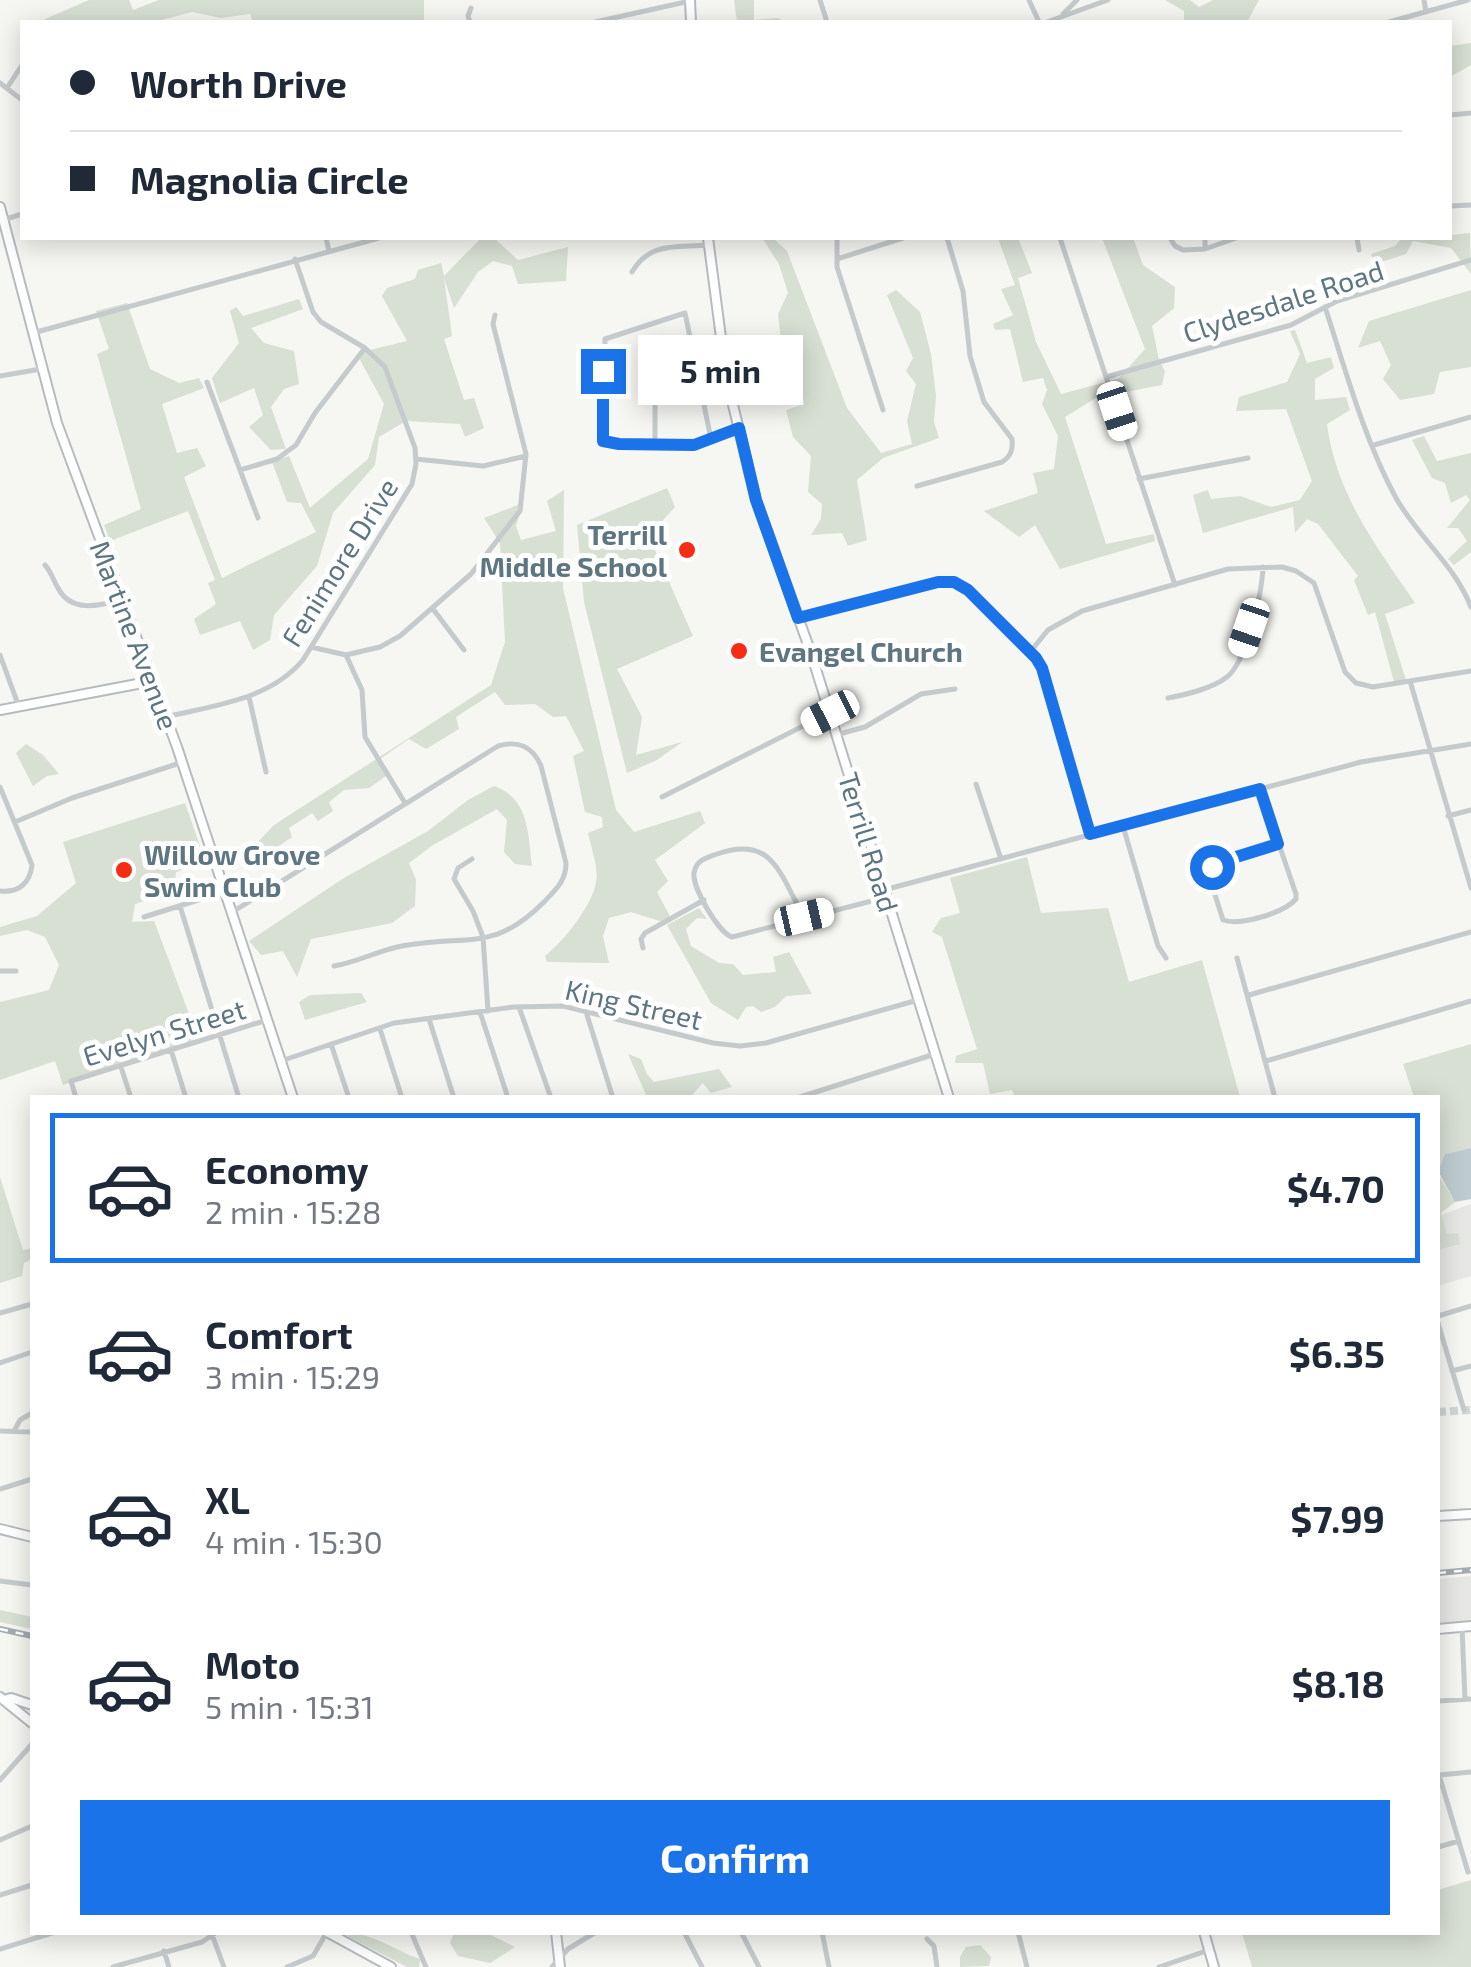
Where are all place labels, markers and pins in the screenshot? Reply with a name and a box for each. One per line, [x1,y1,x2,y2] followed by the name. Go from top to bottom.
[479,517,668,583] place label: Terrill Middle School
[676,539,698,561] marker: Terrill Middle School
[759,634,963,668] place label: Evangel Church
[728,640,750,662] marker: Evangel Church
[144,837,321,903] place label: Willow Grove Swim Club
[113,859,135,881] marker: Willow Grove Swim Club

